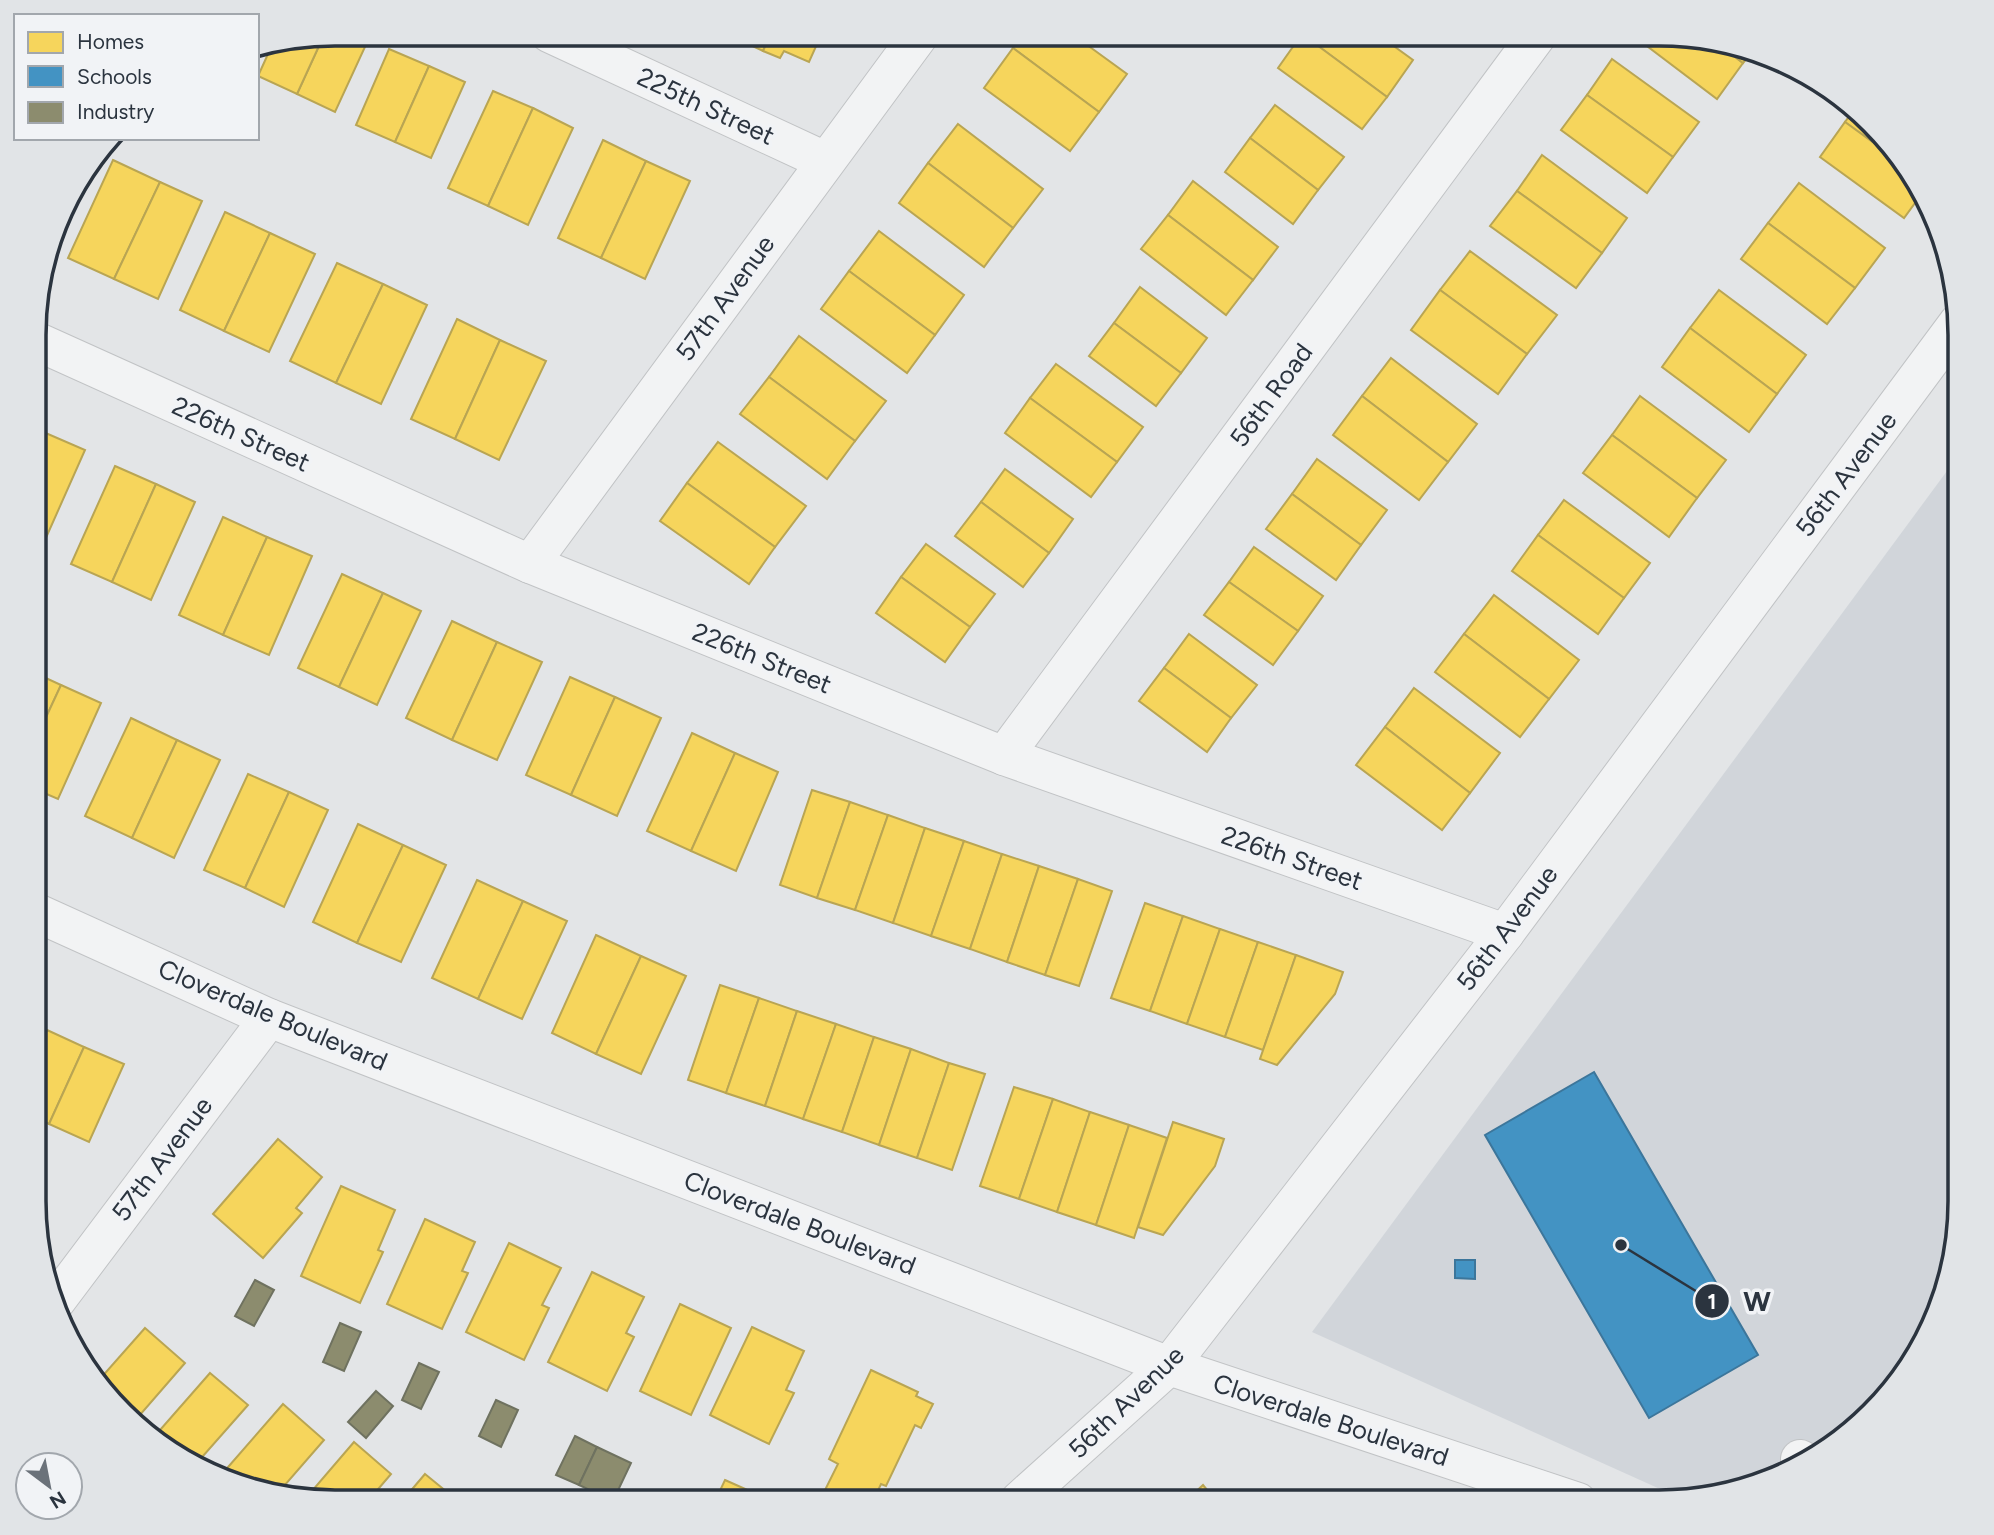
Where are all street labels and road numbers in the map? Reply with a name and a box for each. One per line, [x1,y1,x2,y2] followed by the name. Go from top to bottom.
[632,60,780,152] street label: 225th Street
[669,229,781,367] street label: 57th Avenue
[1223,337,1319,453] street label: 56th Road
[167,389,315,479] street label: 226th Street
[1789,405,1903,543] street label: 56th Avenue
[688,616,836,700] street label: 226th Street
[1217,819,1367,897] street label: 226th Street
[1450,859,1564,997] street label: 56th Avenue
[154,952,392,1078] street label: Cloverdale Boulevard
[105,1090,219,1228] street label: 57th Avenue
[680,1164,920,1282] street label: Cloverdale Boulevard
[1062,1339,1190,1465] street label: 56th Avenue
[1209,1367,1453,1473] street label: Cloverdale Boulevard

